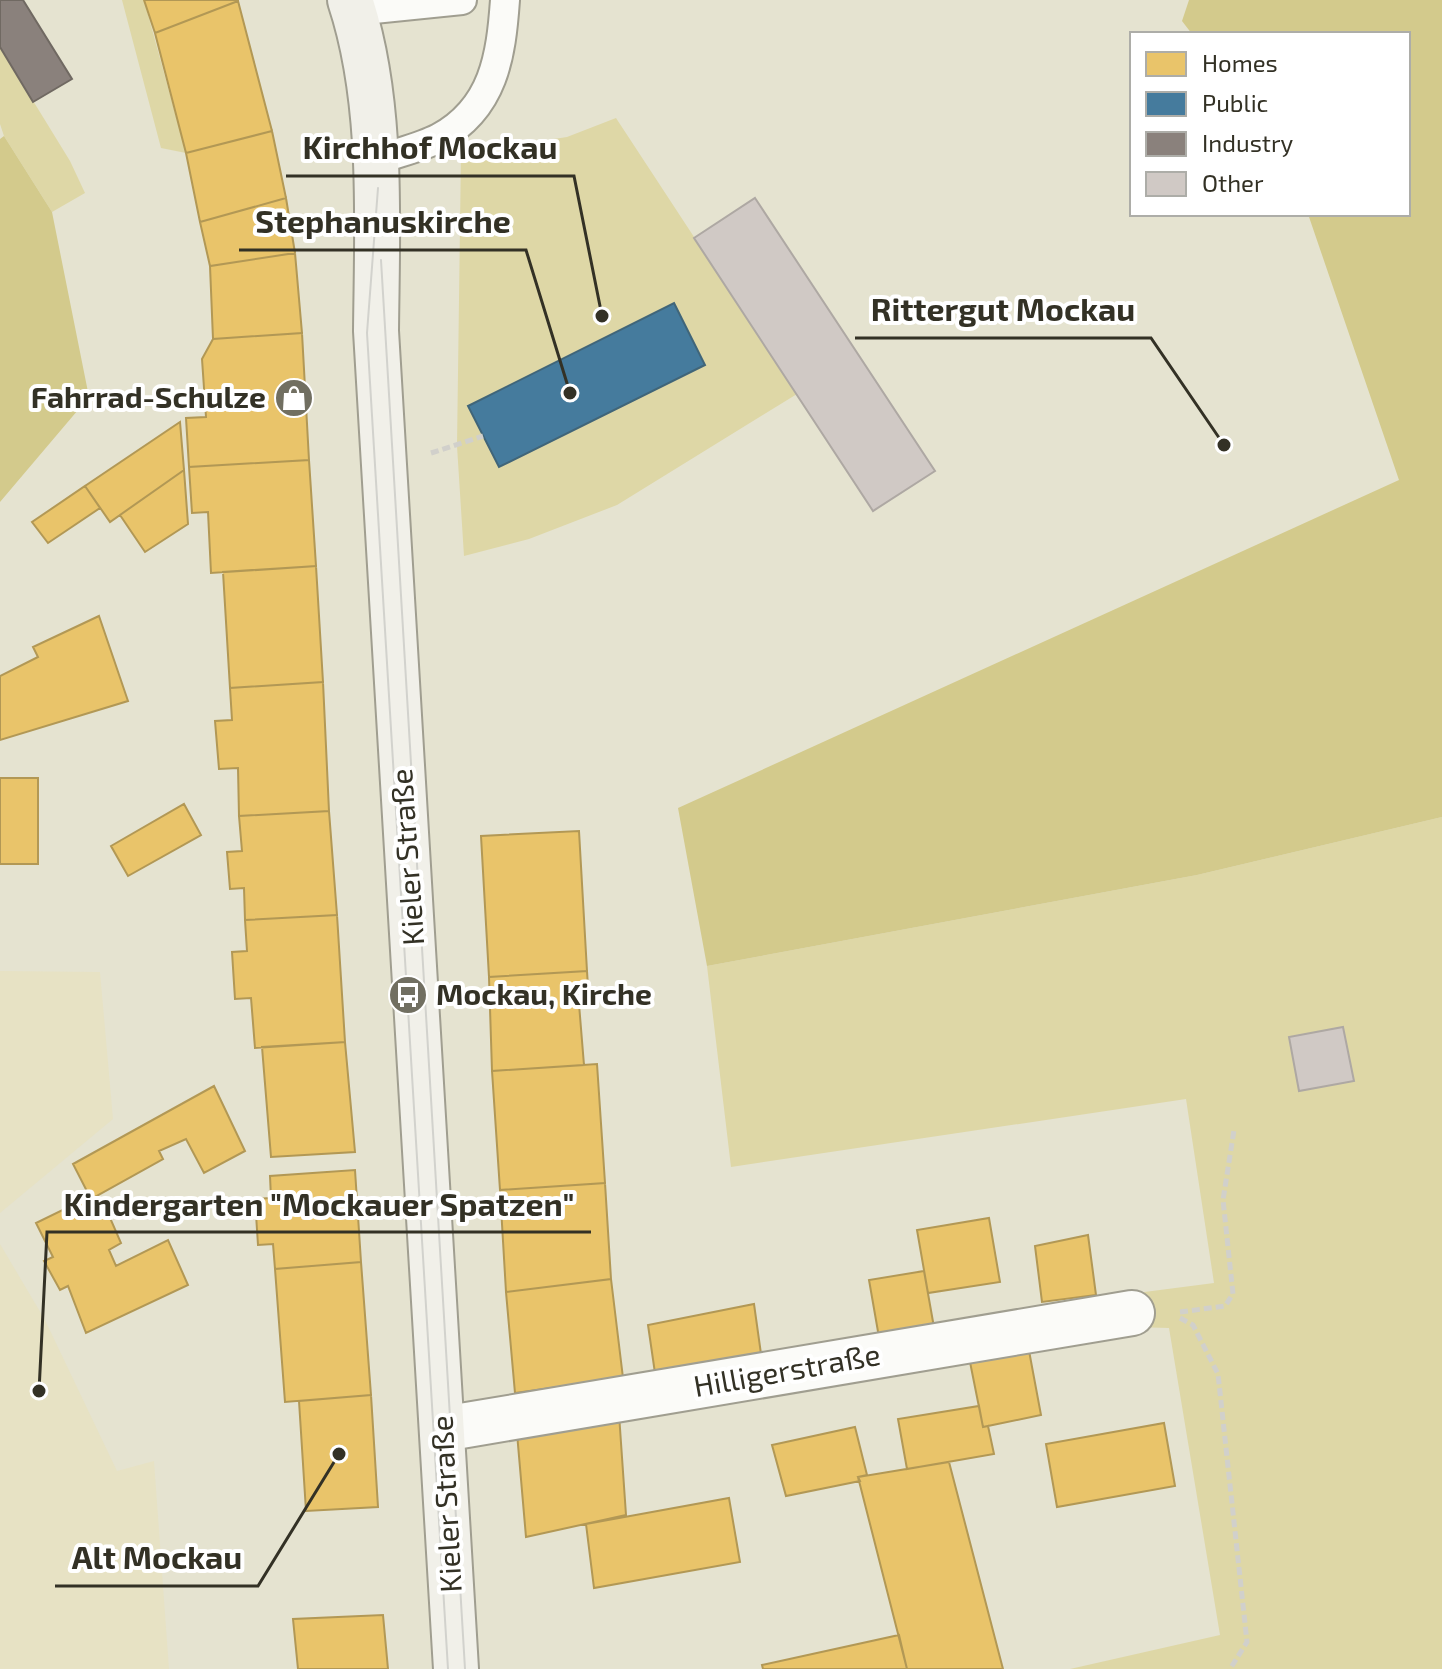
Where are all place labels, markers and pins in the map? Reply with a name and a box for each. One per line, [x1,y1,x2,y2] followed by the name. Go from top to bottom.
[286,120,574,176] callout: Kirchhof Mockau
[239,194,526,250] callout: Stephanuskirche
[855,282,1151,338] callout: Rittergut Mockau
[273,377,315,419] shop icon: Fahrrad-Schulze
[31,378,266,414] place label: Fahrrad-Schulze
[387,974,429,1016] bus stop icon: Mockau, Kirche
[436,975,652,1011] place label: Mockau, Kirche
[47,1176,591,1232] callout: Kindergarten "Mockauer Spatzen"
[55,1530,258,1586] callout: Alt Mockau

